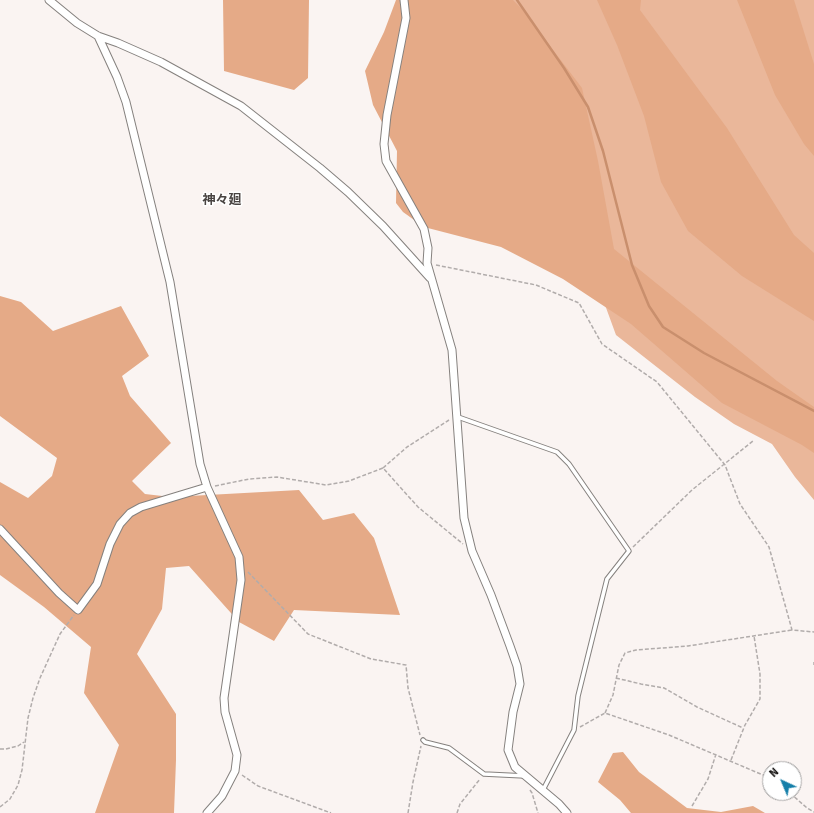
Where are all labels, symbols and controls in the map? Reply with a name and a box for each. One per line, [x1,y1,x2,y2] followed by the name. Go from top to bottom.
[203,193,241,209] district label: 神々廻
[762,761,802,801] north arrow
[767,765,781,780] text: N

